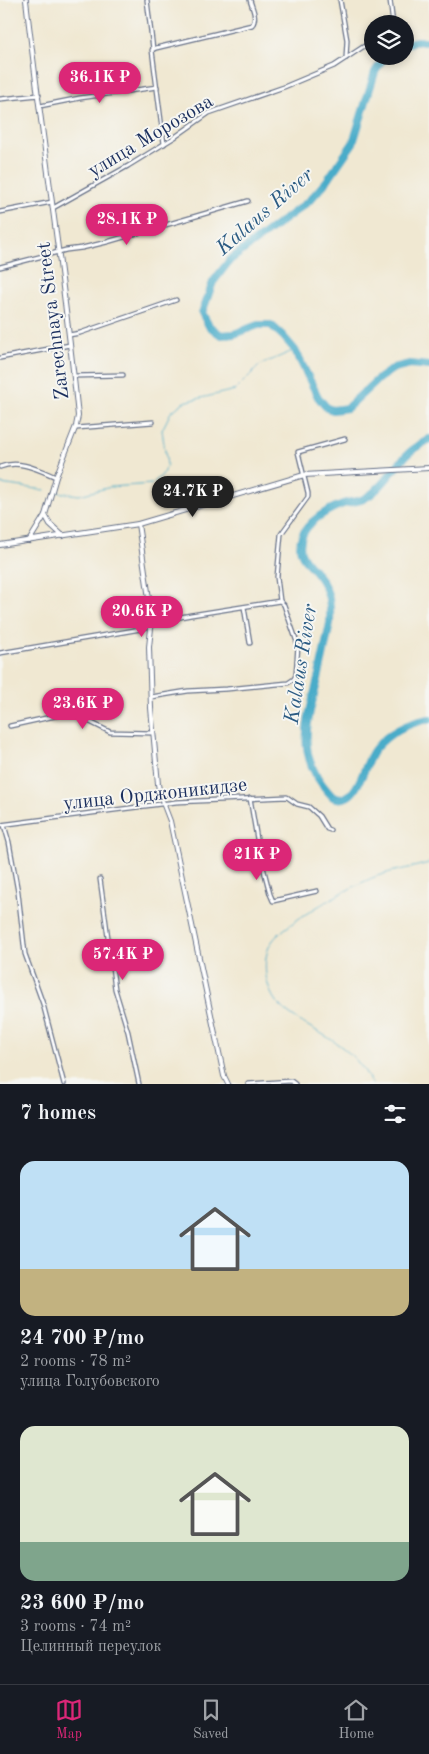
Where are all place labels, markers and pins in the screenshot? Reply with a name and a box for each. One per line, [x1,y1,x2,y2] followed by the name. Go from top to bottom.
[54,62,146,104] pin: 36.1K ₽
[81,204,173,246] pin: 28.1K ₽
[147,476,239,518] pin: 24.7K ₽
[96,596,188,638] pin: 20.6K ₽
[37,688,129,730] pin: 23.6K ₽
[222,838,292,881] pin: 21K ₽
[77,938,169,981] pin: 57.4K ₽

